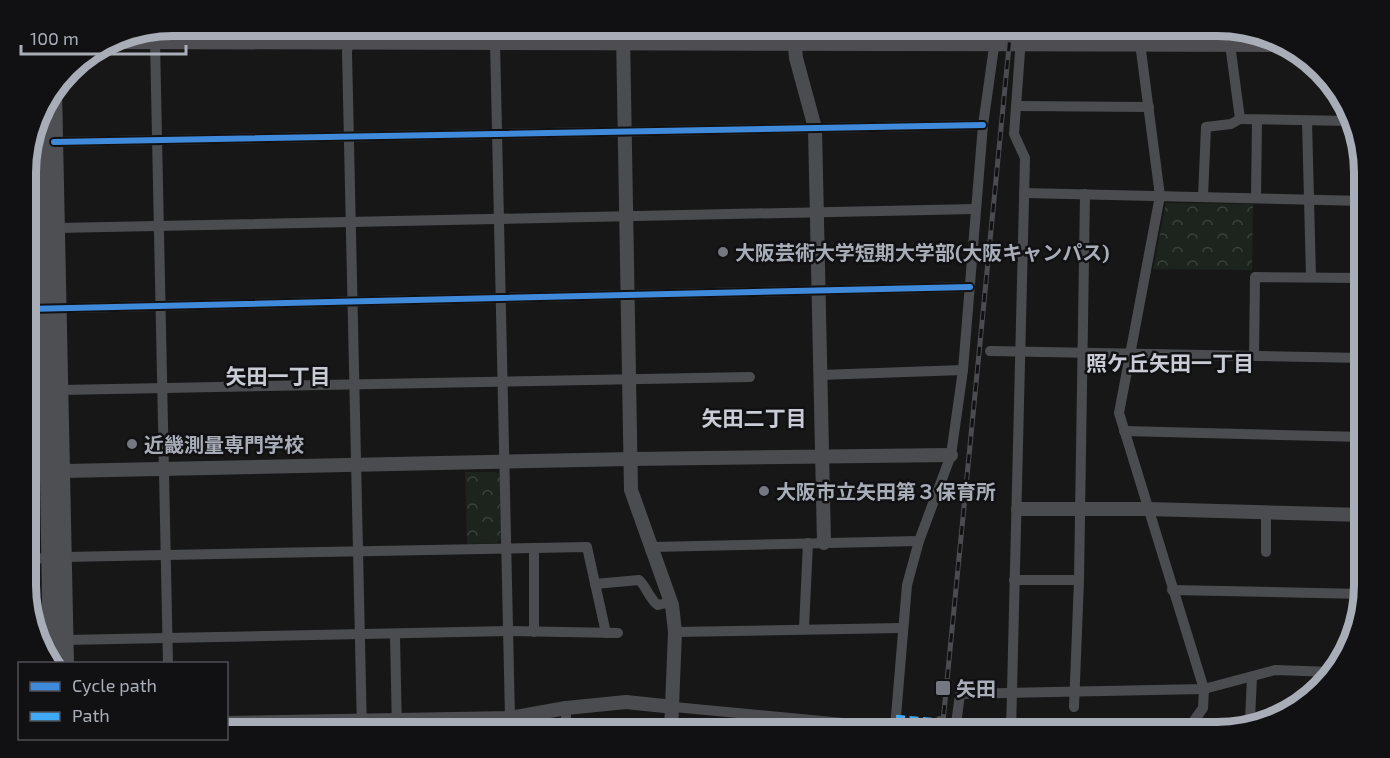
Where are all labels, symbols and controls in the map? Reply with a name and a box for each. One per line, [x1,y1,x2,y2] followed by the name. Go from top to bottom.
[21,18,186,56] scale bar
[30,27,79,49] text: 100 m
[735,240,1110,264] place label: 大阪芸術大学短期大学部(大阪キャンパス)
[716,245,730,259] marker: 大阪芸術大学短期大学部(大阪キャンパス)
[1086,350,1254,375] district label: 照ケ丘矢田一丁目
[226,363,331,388] district label: 矢田一丁目
[702,405,807,430] district label: 矢田二丁目
[144,432,304,456] place label: 近畿測量専門学校
[125,437,139,451] marker: 近畿測量専門学校
[776,479,996,503] place label: 大阪市立矢田第３保育所
[757,484,771,498] marker: 大阪市立矢田第３保育所
[18,662,228,740] legend
[72,674,157,696] text: Cycle path
[956,676,996,700] place label: 矢田
[934,679,952,697] marker: 矢田
[72,704,110,726] text: Path

